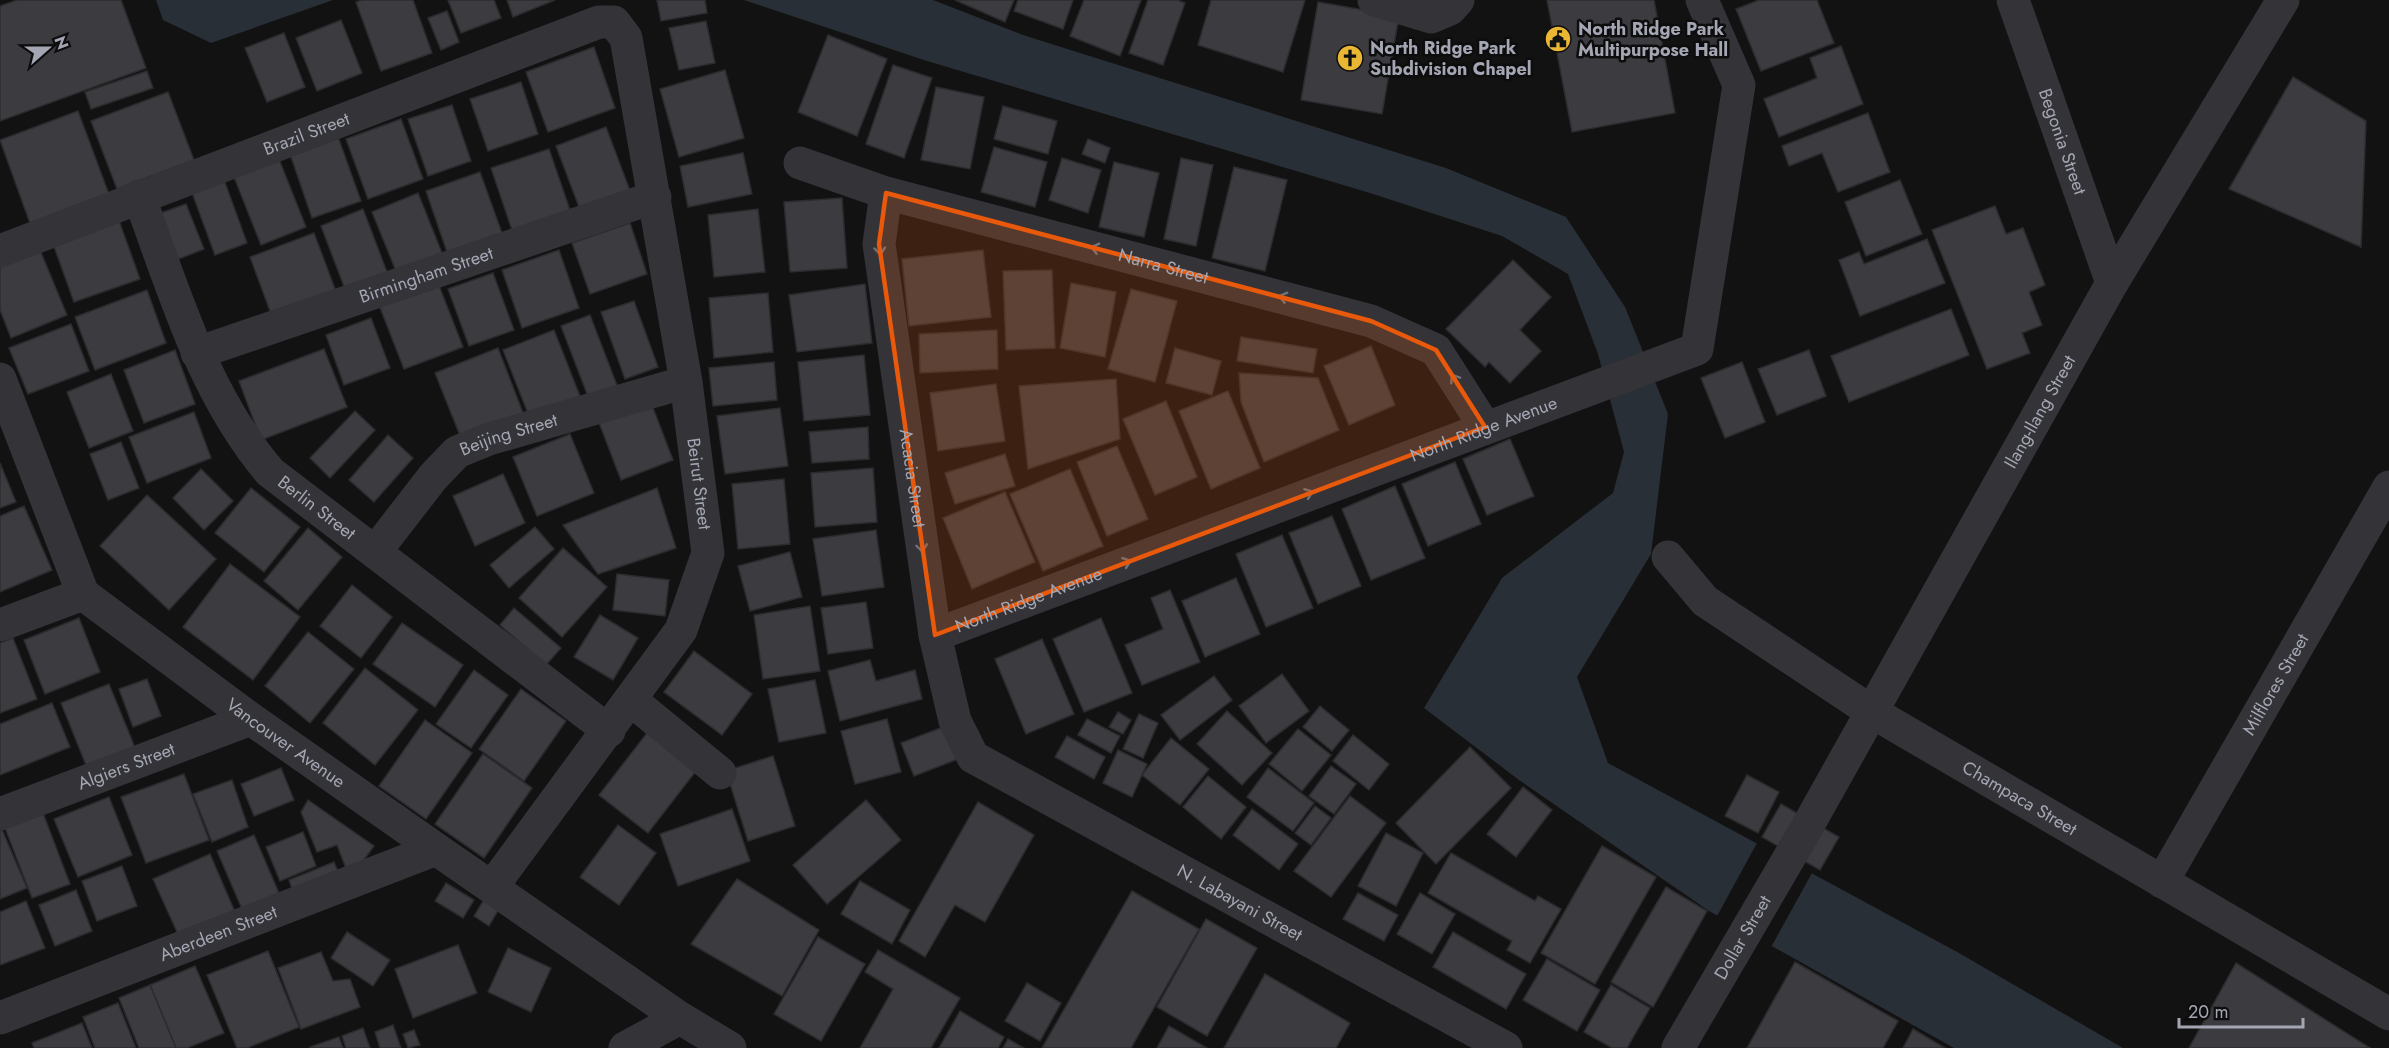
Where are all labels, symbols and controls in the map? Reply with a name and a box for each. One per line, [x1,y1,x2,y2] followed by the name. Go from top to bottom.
[1578,16,1728,63] place label: North Ridge Park Multipurpose Hall
[18,18,78,78] north arrow
[1543,24,1573,54] public building icon: North Ridge Park Multipurpose Hall
[49,33,75,53] text: N
[1370,35,1532,82] place label: North Ridge Park Subdivision Chapel
[1335,43,1365,73] church icon: North Ridge Park Subdivision Chapel
[2032,85,2093,199] street label: Begonia Street
[260,105,354,162] street label: Brazil Street
[356,240,497,310] street label: Birmingham Street
[1116,242,1212,291] street label: Narra Street
[1090,243,1101,255] one-way arrow
[873,246,886,255] one-way arrow
[1278,292,1288,305] one-way arrow
[1998,350,2082,473] street label: Ilang-Ilang Street
[1449,374,1461,384] one-way arrow
[1406,390,1561,469] street label: North Ridge Avenue
[456,407,561,463] street label: Beijing Street
[893,427,933,530] street label: Acacia Street
[680,436,718,532] street label: Beirut Street
[272,469,362,546] street label: Berlin Street
[1304,488,1314,501] one-way arrow
[916,543,928,552] one-way arrow
[1121,557,1132,570] one-way arrow
[951,560,1106,639] street label: North Ridge Avenue
[2236,628,2315,740] street label: Milflores Street
[221,692,351,794] street label: Vancouver Avenue
[74,736,179,796] street label: Algiers Street
[1957,754,2083,842] street label: Champaca Street
[1172,858,1308,948] street label: N. Labayani Street
[1708,890,1778,984] street label: Dollar Street
[156,899,281,968] street label: Aberdeen Street
[2179,991,2304,1029] scale bar
[2188,999,2228,1025] text: 20 m

